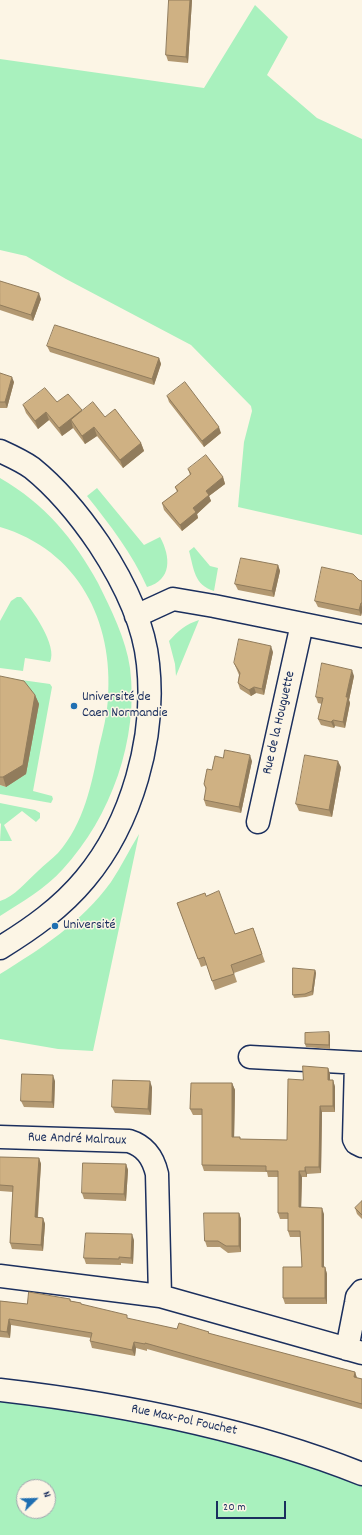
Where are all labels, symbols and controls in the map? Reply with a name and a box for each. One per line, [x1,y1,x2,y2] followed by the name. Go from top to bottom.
[260,670,300,776] street label: Rue de la Houguette
[82,690,168,722] place label: Université de Caen Normandie
[69,701,79,711] marker: Université de Caen Normandie
[63,918,116,934] place label: Université
[50,921,60,931] marker: Université
[28,1130,126,1150] street label: Rue André Malraux
[129,1402,239,1440] street label: Rue Max-Pol Fouchet
[16,1479,56,1519] north arrow
[38,1489,55,1500] text: N
[218,1493,288,1519] scale bar
[223,1499,246,1516] text: 20 m

